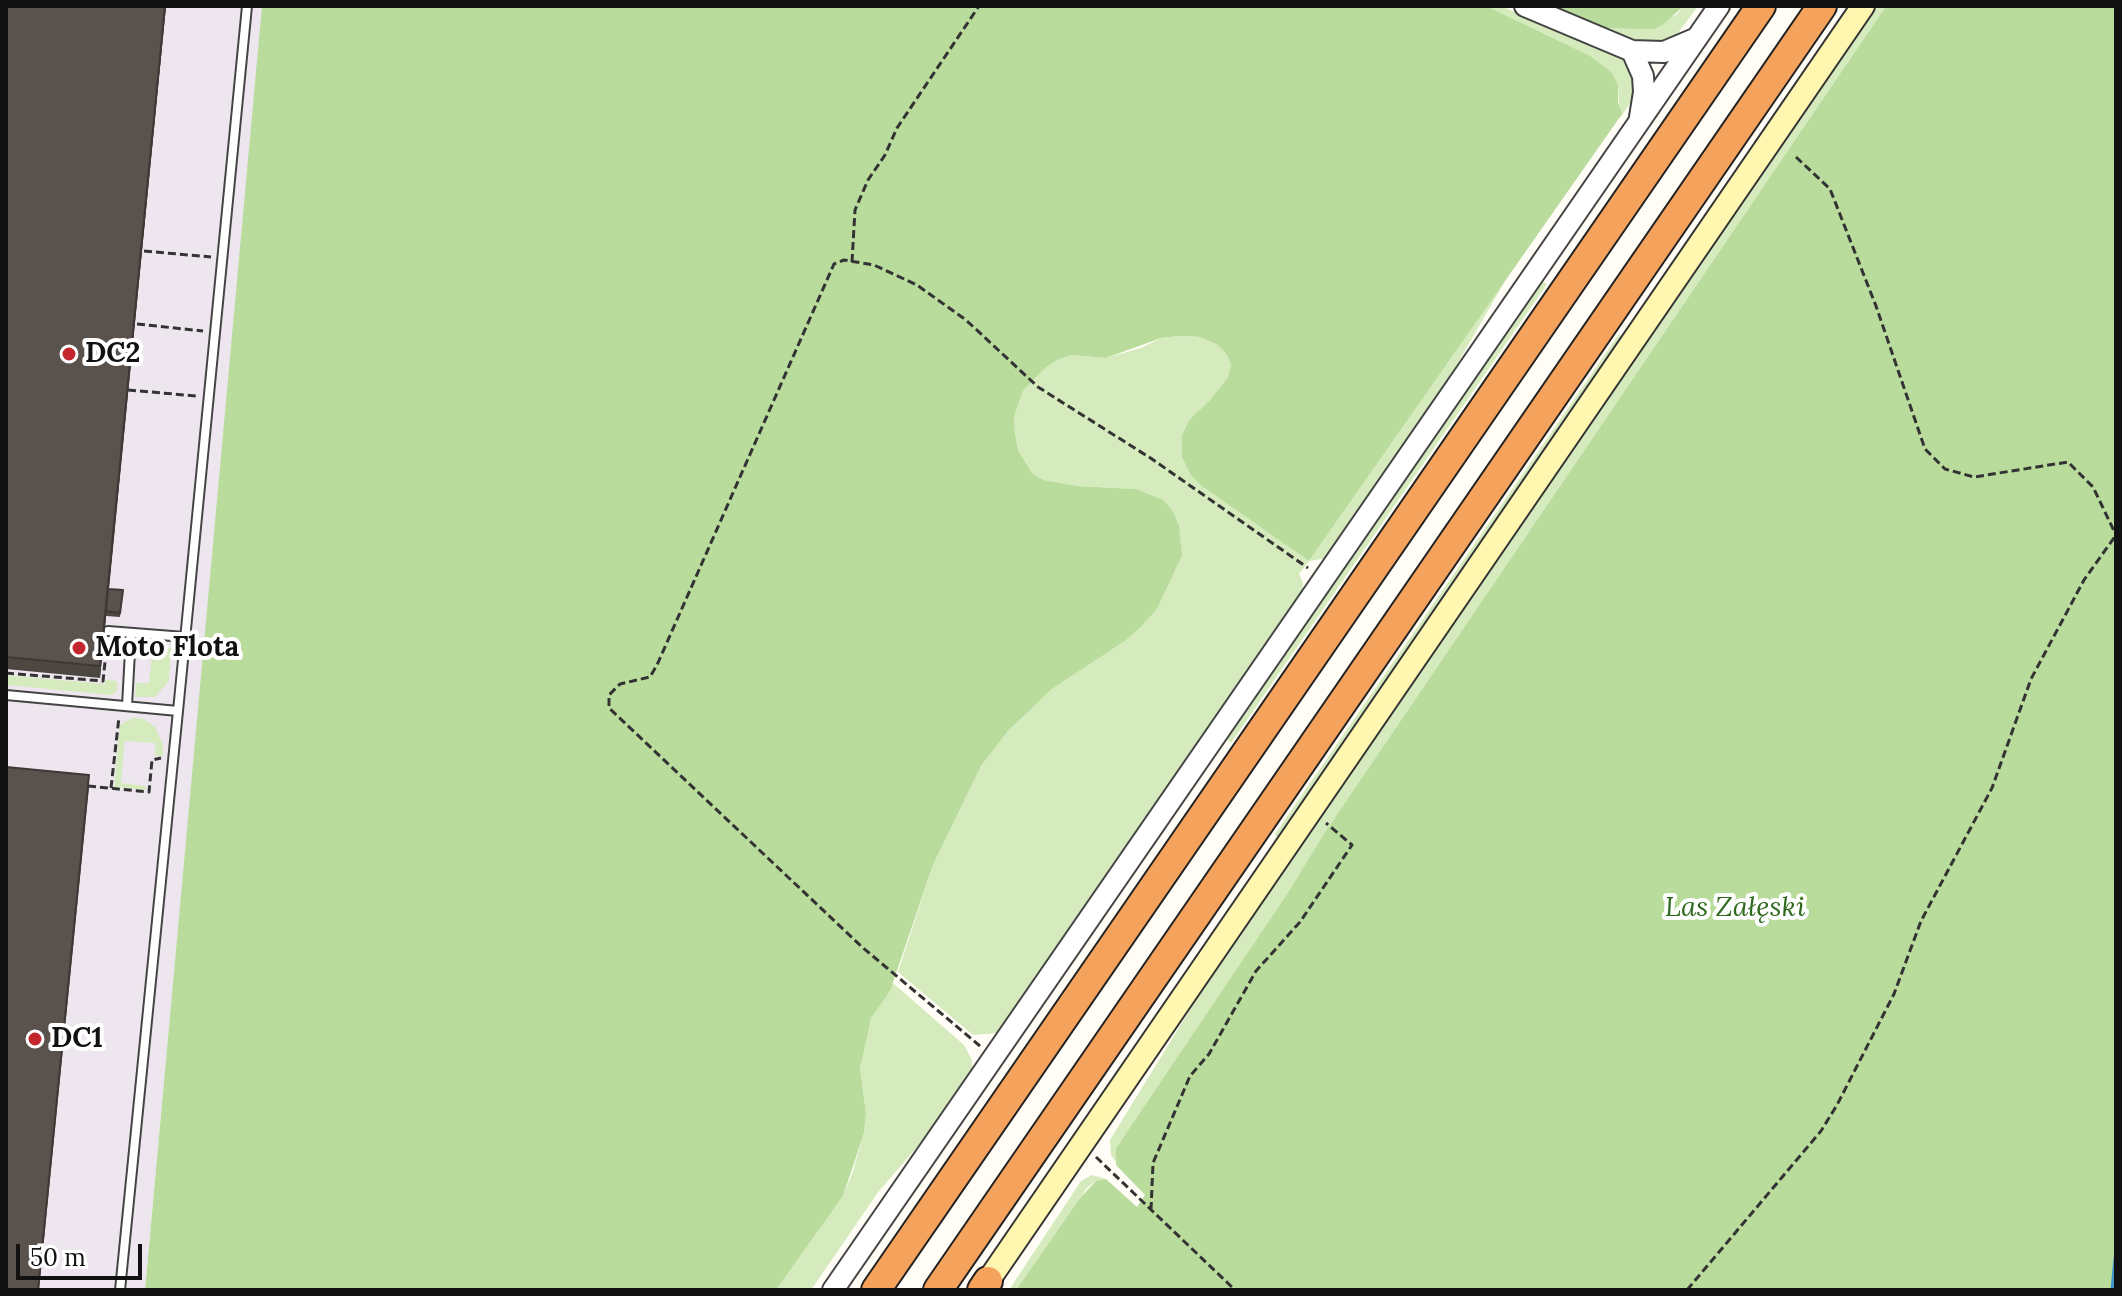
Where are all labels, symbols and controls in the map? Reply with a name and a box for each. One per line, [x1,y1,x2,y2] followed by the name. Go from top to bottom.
[85,337,140,371] place label: DC2
[60,345,78,363] marker: DC2
[95,631,239,665] place label: Moto Flota
[70,639,88,657] marker: Moto Flota
[1665,891,1805,925] park label: Las Załęski
[51,1022,103,1056] place label: DC1
[26,1030,44,1048] marker: DC1
[20,1228,146,1278] scale bar
[30,1242,86,1273] text: 50 m

